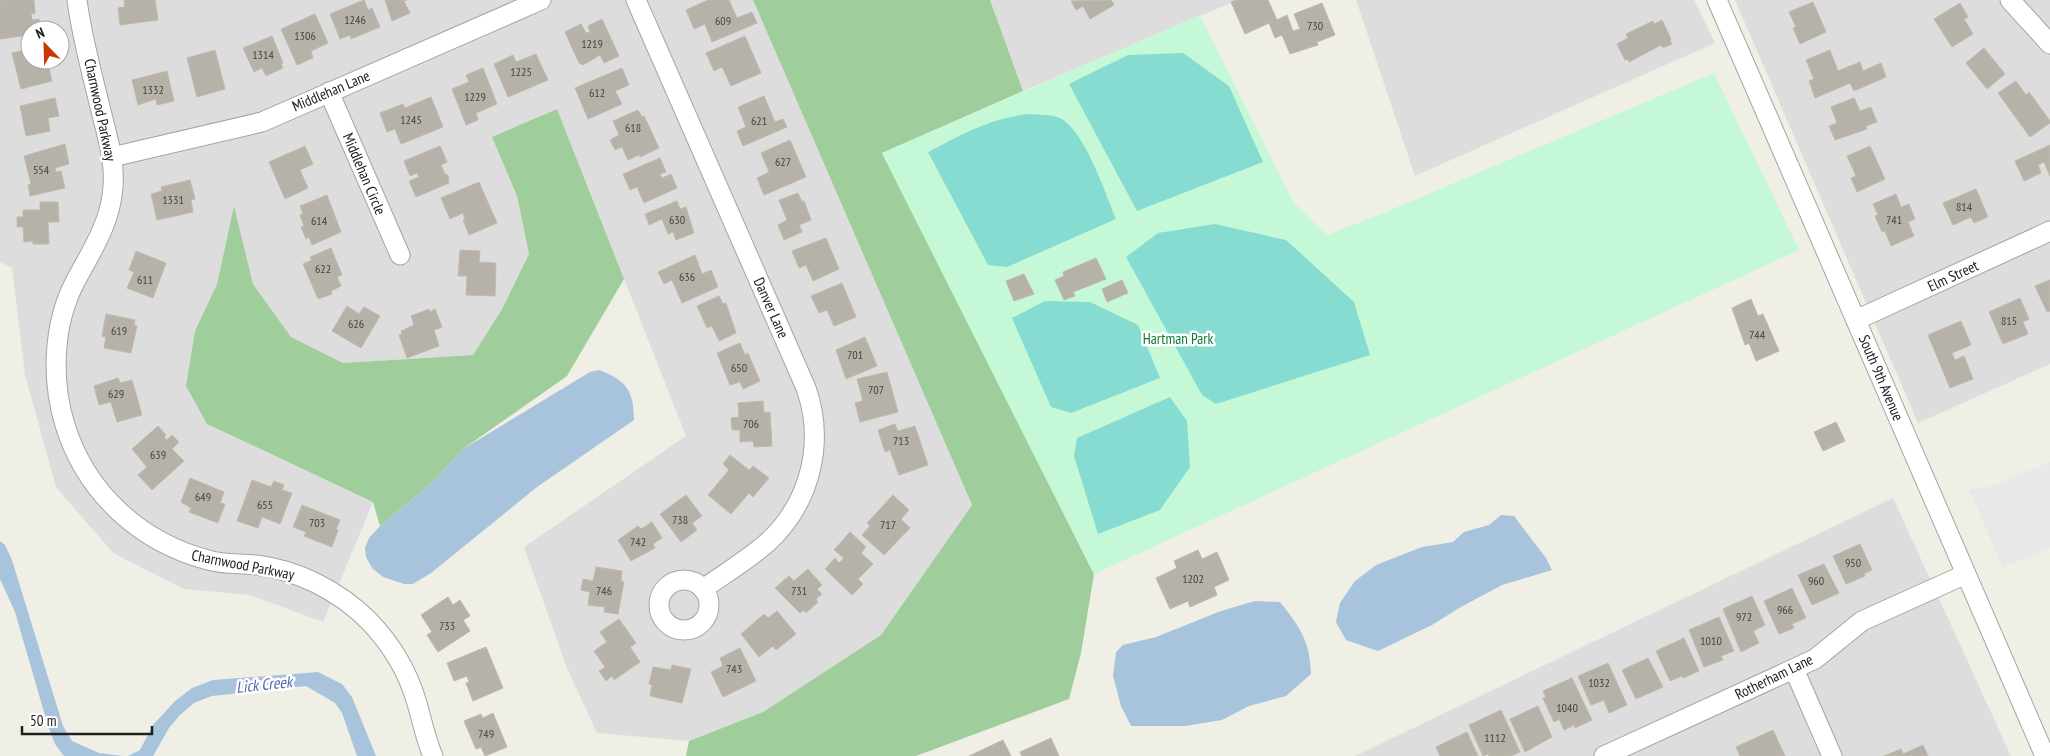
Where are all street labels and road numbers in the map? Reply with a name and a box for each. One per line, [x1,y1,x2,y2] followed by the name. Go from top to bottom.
[80,57,121,163] street label: Charnwood Parkway
[289,66,373,115] street label: Middlehan Lane
[339,130,390,218] street label: Middlehan Circle
[1924,256,1981,296] street label: Elm Street
[750,274,793,341] street label: Danver Lane
[1855,332,1908,424] street label: South 9th Avenue
[190,545,296,584] street label: Charnwood Parkway
[1732,649,1816,704] street label: Rotherham Lane

